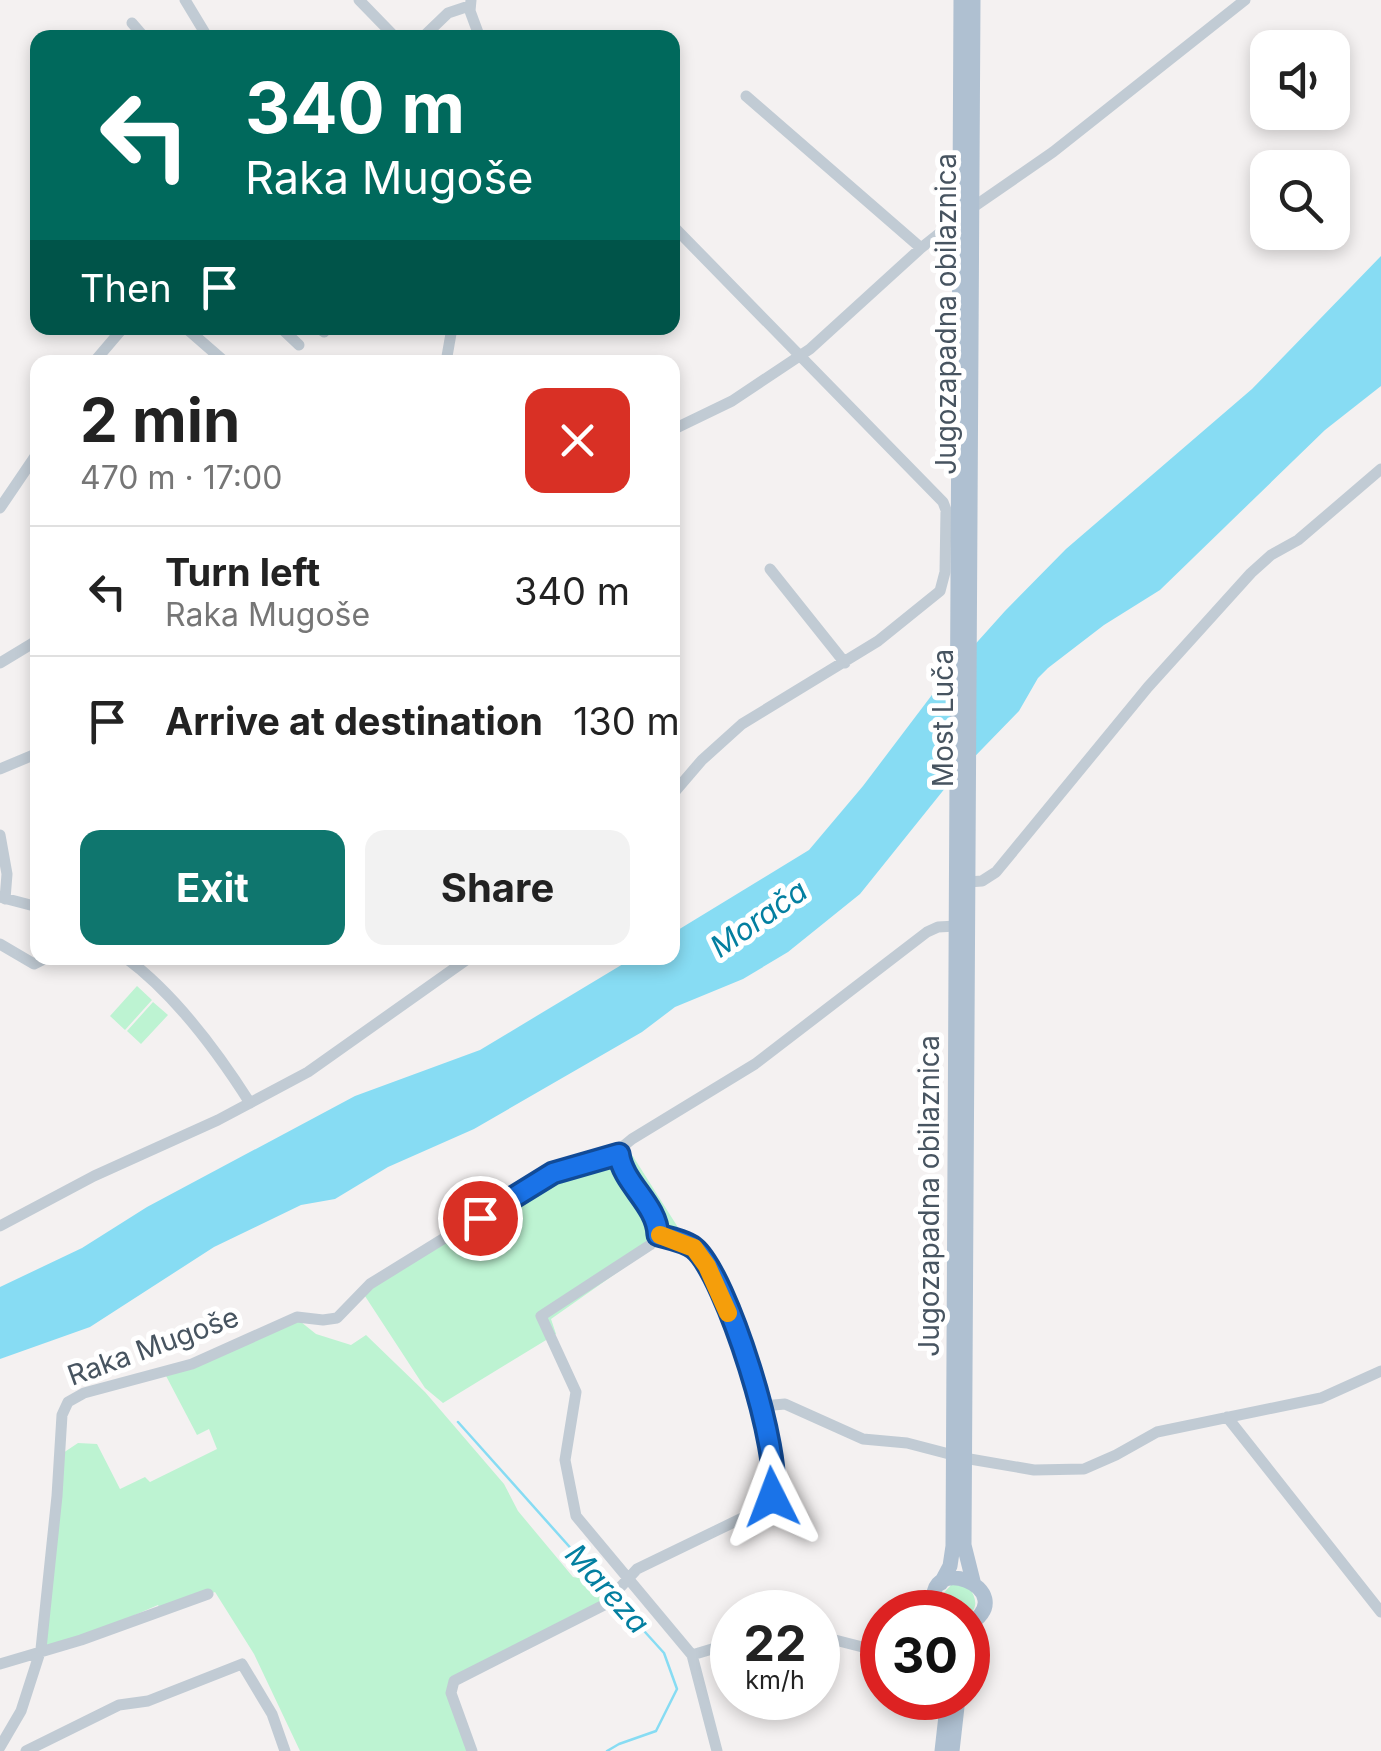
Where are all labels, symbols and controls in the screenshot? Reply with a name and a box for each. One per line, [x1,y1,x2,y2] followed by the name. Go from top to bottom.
[1250,30,1350,250] map controls
[1250,30,1350,130] button: sound
[245,65,465,150] text: 340 m
[80,70,210,200] icon: left
[245,150,533,205] text: Raka Mugoše
[1250,150,1350,250] button: search
[929,153,963,475] street label: Jugozapadna obilaznica
[192,260,247,315] icon: arrive
[80,265,172,311] text: Then
[80,384,240,456] text: 2 min
[525,388,630,493] button: close
[80,458,282,497] text: 470 m · 17:00
[165,549,320,595] text: Turn left
[80,564,135,619] icon: left
[514,568,630,614] text: 340 m
[165,595,370,634] text: Raka Mugoše
[926,649,960,787] street label: Most Luča
[80,694,135,749] icon: arrive
[165,698,543,744] text: Arrive at destination
[573,698,680,744] text: 130 m
[80,830,345,945] button: Exit
[365,830,630,945] button: Share
[703,872,814,964] water label: Morača
[912,1035,946,1357] street label: Jugozapadna obilaznica
[438,1176,523,1261] pin
[453,1191,508,1246] icon: arrive
[63,1299,243,1393] street label: Raka Mugoše
[720,1445,824,1549] position arrow
[558,1536,657,1640] water label: Mareza
[860,1590,990,1720] speed limit sign: 30
[744,1613,807,1673] text: 22
[745,1665,805,1695] text: km/h

